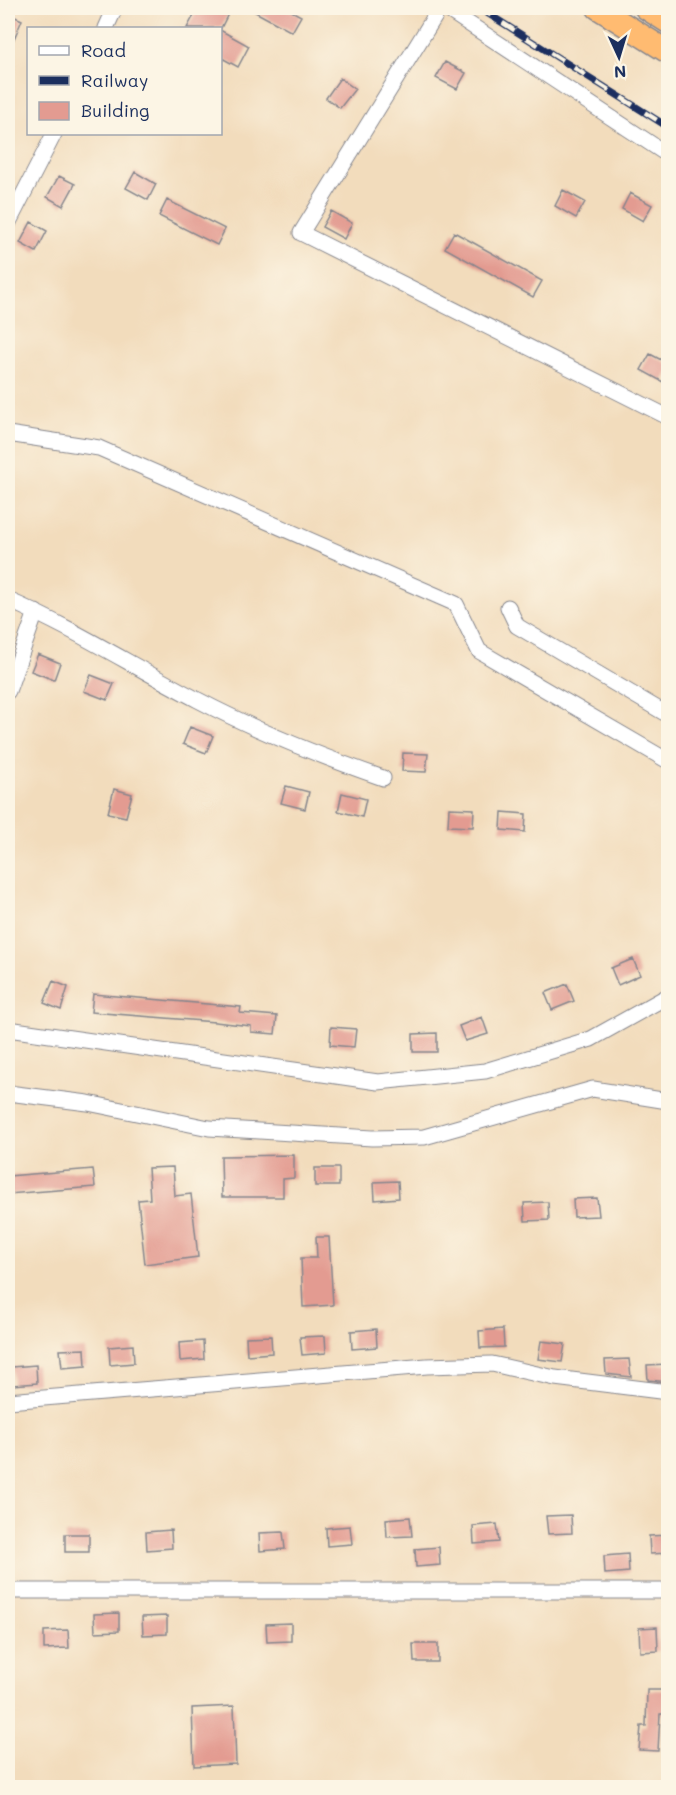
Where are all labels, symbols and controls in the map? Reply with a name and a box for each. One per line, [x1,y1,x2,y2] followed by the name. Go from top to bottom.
[27,27,222,135] legend
[589,27,649,87] north arrow
[81,38,126,62] text: Road
[613,62,627,83] text: N
[81,68,148,92] text: Railway
[81,98,149,122] text: Building

